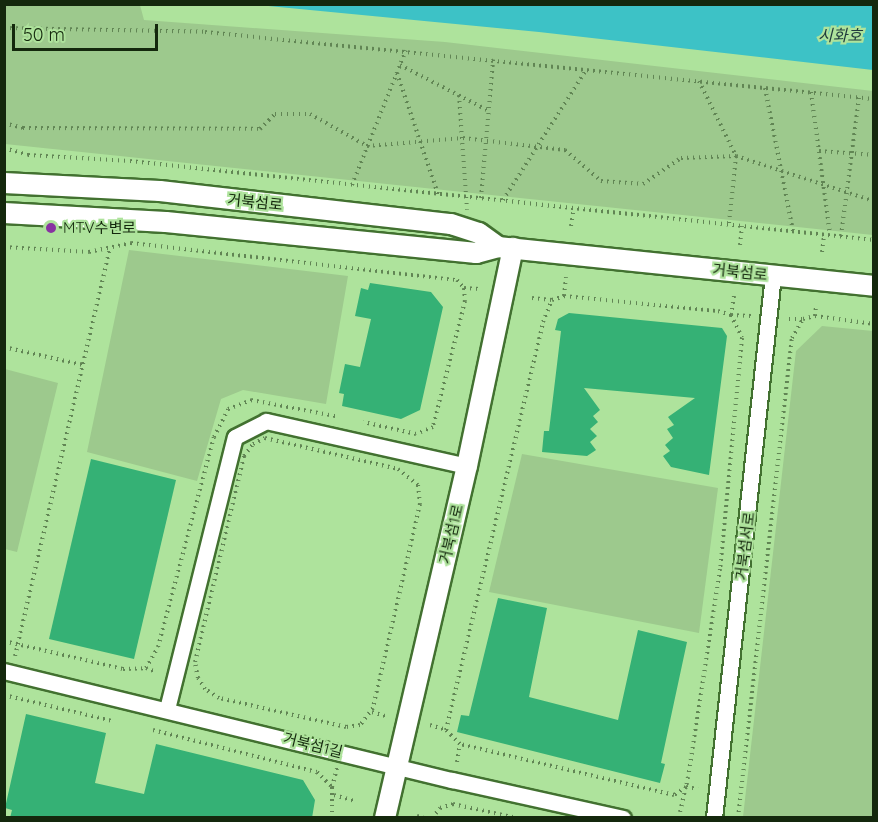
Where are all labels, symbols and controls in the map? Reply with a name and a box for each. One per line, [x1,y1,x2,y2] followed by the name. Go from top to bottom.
[15,12,160,50] scale bar
[23,23,65,46] text: 50 m
[818,25,862,45] water label: 시화호
[227,190,283,214] street label: 거북섬로
[63,219,136,237] place label: MTV수변로
[44,221,58,235] marker: MTV수변로
[712,260,768,284] street label: 거북섬로
[435,502,467,566] street label: 거북섬1로
[732,511,758,581] street label: 거북섬서로
[281,729,345,761] street label: 거북섬1길

